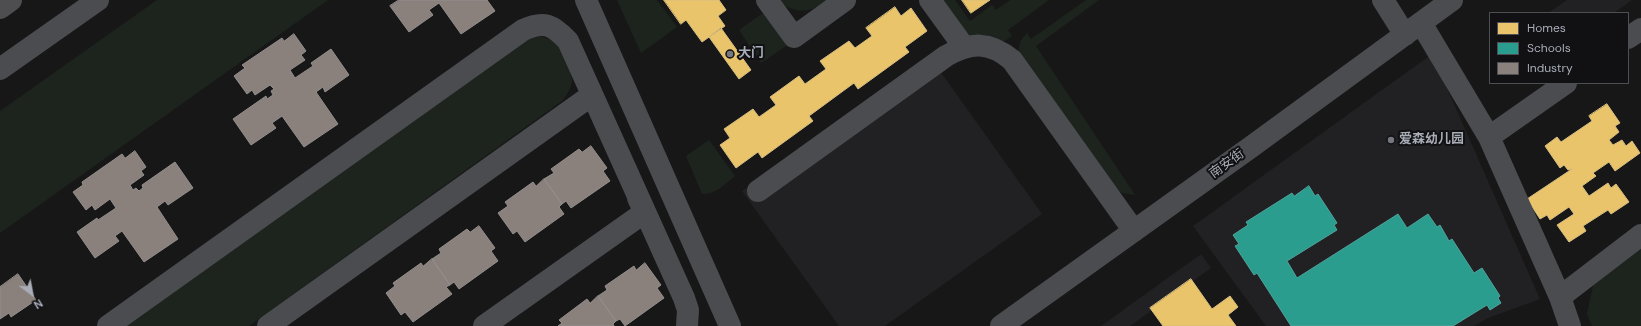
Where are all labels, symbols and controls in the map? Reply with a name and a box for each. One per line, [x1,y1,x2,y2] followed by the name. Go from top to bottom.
[1489,12,1629,84] legend
[1527,20,1566,36] text: Homes
[1527,40,1571,56] text: Schools
[738,46,764,62] place label: 大门
[725,49,735,59] marker: 大门
[1527,60,1573,76] text: Industry
[1399,132,1464,148] place label: 爱森幼儿园
[1386,135,1396,145] marker: 爱森幼儿园
[1207,146,1247,182] street label: 南安街
[12,274,52,314] north arrow
[31,296,45,312] text: N

